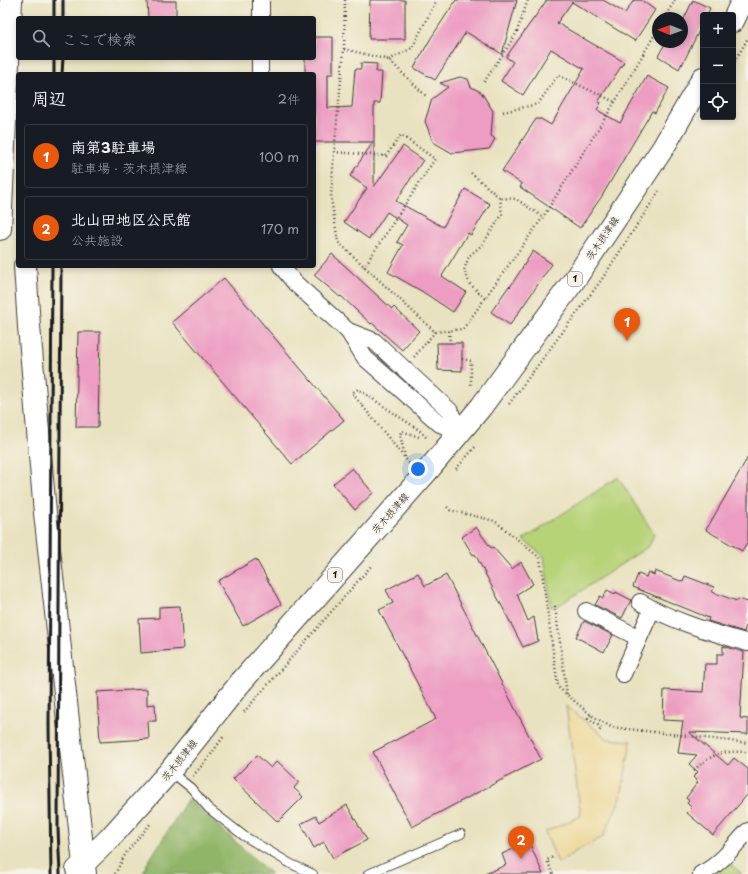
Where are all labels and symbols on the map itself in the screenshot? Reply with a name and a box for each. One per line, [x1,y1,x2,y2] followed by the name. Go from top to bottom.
[652,12,688,48] north arrow
[581,213,622,263] street label: 茨木摂津線
[568,272,582,286] road number: 1
[614,308,640,341] pin: 1
[408,459,428,479] your location
[368,489,412,536] street label: 茨木摂津線
[328,568,342,582] road number: 1
[157,736,200,784] street label: 茨木摂津線
[508,826,534,859] pin: 2

